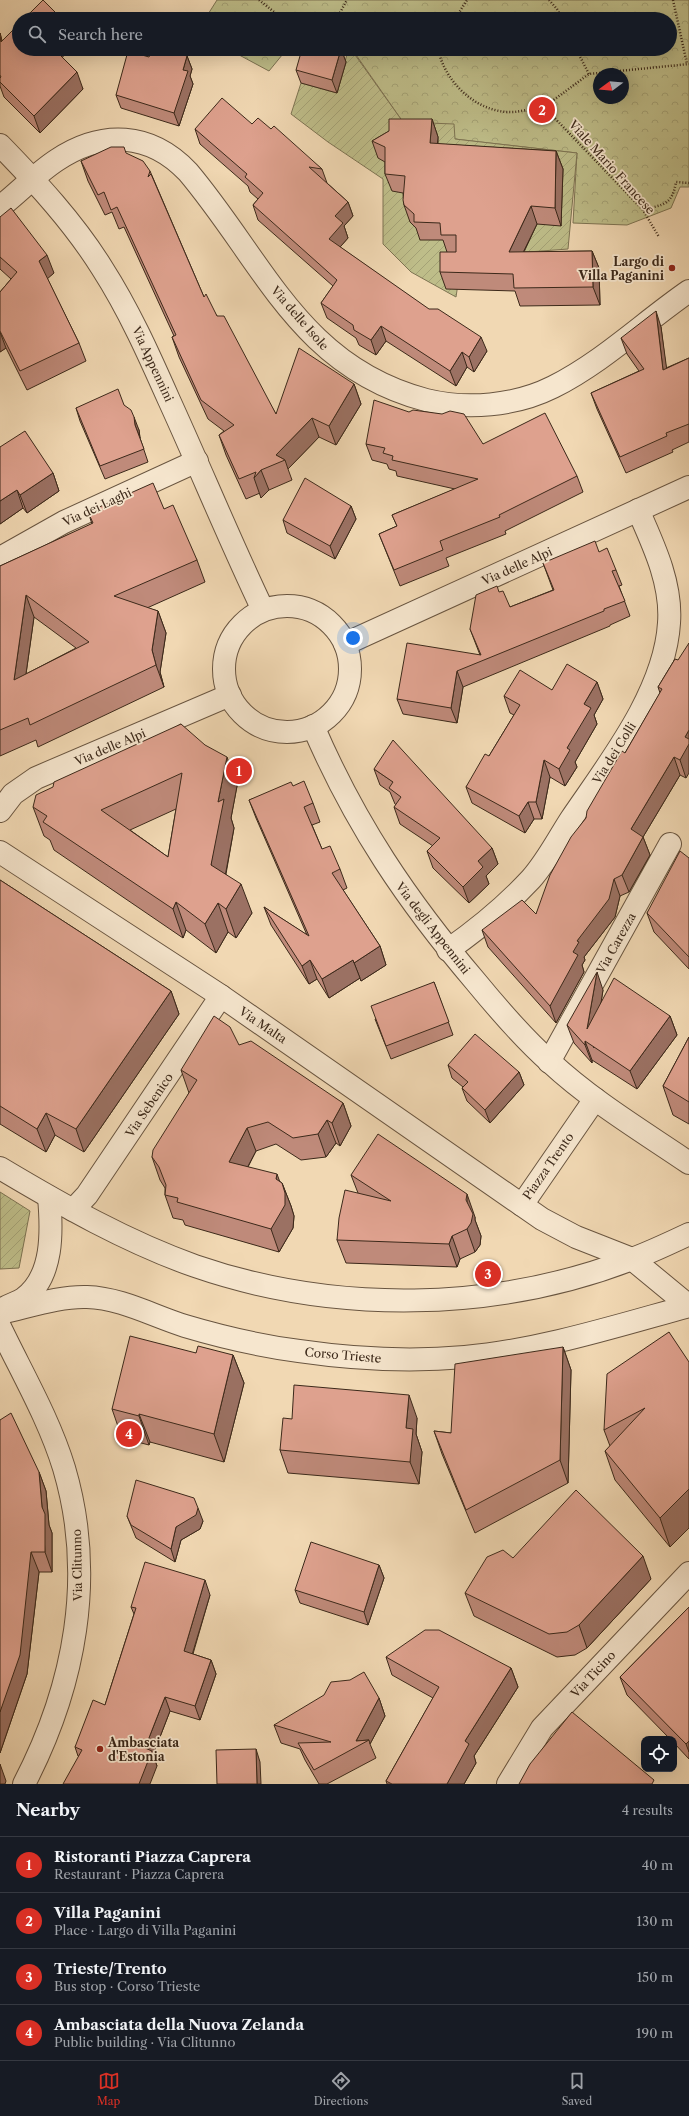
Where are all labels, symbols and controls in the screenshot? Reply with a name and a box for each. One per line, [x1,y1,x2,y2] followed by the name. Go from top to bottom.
[12,12,677,56] search box
[26,23,48,45] icon: search
[58,25,143,44] text: Search here
[593,68,629,104] north arrow
[529,95,555,125] pin: 2
[565,116,658,217] street label: Viale Mario Francese
[578,254,665,283] place label: Largo di Villa Paganini
[667,263,677,273] marker: Largo di Villa Paganini
[267,282,332,353] street label: Via delle Isole
[129,323,177,404] street label: Via Appennini
[59,484,134,530] street label: Via dei Laghi
[478,544,555,589] street label: Via delle Alpi
[343,628,363,648] your location
[589,719,639,787] street label: Via dei Colli
[71,725,148,769] street label: Via delle Alpi
[226,756,252,786] pin: 1
[392,878,474,977] street label: Via degli Appennini
[593,909,639,977] street label: Via Carezza
[236,1003,290,1047] street label: Via Malta
[121,1070,176,1141] street label: Via Sebenico
[519,1130,577,1202] street label: Piazza Trento
[475,1259,501,1289] pin: 3
[304,1344,382,1366] street label: Corso Trieste
[116,1419,142,1449] pin: 4
[69,1529,85,1602] street label: Via Clitunno
[567,1647,618,1701] street label: Via Ticino
[107,1735,180,1764] place label: Ambasciata d'Estonia
[641,1736,677,1772] map controls
[641,1736,677,1772] button: locate
[95,1744,105,1754] marker: Ambasciata d'Estonia
[16,1800,80,1820] text: Nearby
[622,1802,673,1818] text: 4 results
[54,1847,251,1866] text: Ristoranti Piazza Caprera
[26,1857,32,1873] text: 1
[642,1857,673,1873] text: 40 m
[54,1866,224,1882] text: Restaurant · Piazza Caprera
[54,1903,161,1922] text: Villa Paganini
[25,1913,33,1929] text: 2
[637,1913,673,1929] text: 130 m
[54,1922,236,1938] text: Place · Largo di Villa Paganini
[54,1959,167,1978] text: Trieste/Trento
[25,1969,33,1985] text: 3
[637,1969,673,1985] text: 150 m
[54,1978,200,1994] text: Bus stop · Corso Trieste
[54,2015,304,2034] text: Ambasciata della Nuova Zelanda
[25,2025,33,2041] text: 4
[636,2025,673,2041] text: 190 m
[54,2034,235,2050] text: Public building · Via Clitunno
[97,2070,120,2108] tab: Map
[314,2070,368,2108] tab: Directions
[562,2070,592,2108] tab: Saved

